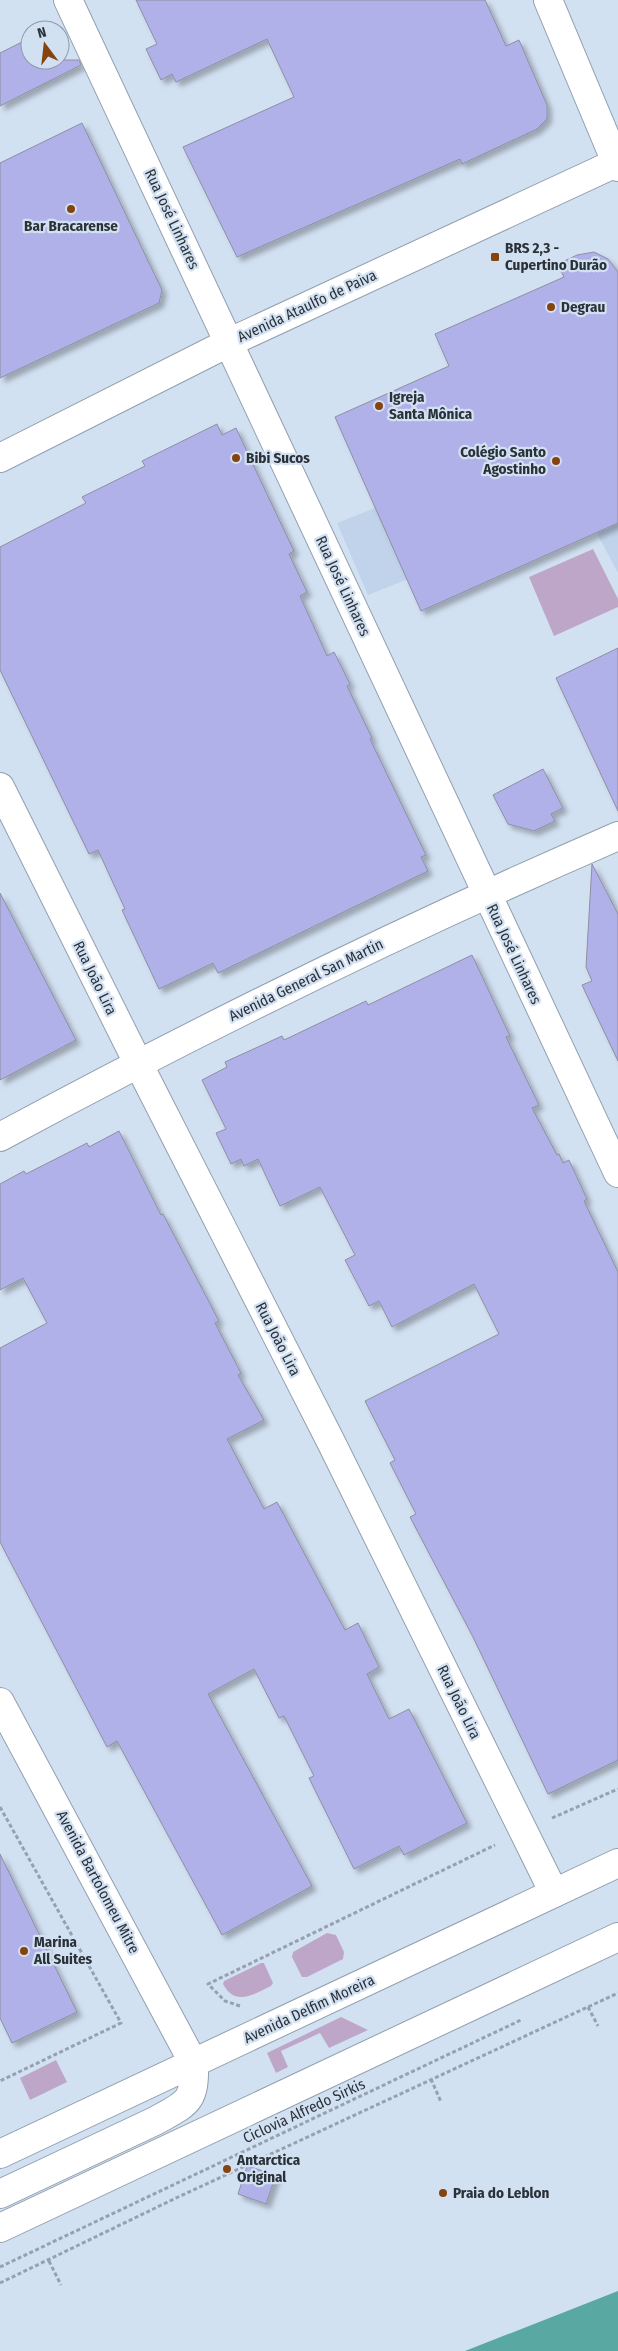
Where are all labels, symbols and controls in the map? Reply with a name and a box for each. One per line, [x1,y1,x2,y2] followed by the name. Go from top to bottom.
[20,20,70,70] north arrow
[36,24,48,42] text: N
[141,166,203,272] street label: Rua José Linhares
[65,203,77,215] marker: Bar Bracarense
[24,217,118,235] place label: Bar Bracarense
[505,239,607,274] place label: BRS 2,3 - Cupertino Durão
[489,251,501,263] marker: BRS 2,3 - Cupertino Durão
[235,266,379,346] street label: Avenida Ataulfo de Paiva
[561,298,605,316] place label: Degrau
[545,301,557,313] marker: Degrau
[389,388,473,423] place label: Igreja Santa Mônica
[373,400,385,412] marker: Igreja Santa Mônica
[460,443,546,478] place label: Colégio Santo Agostinho
[246,449,310,467] place label: Bibi Sucos
[230,452,242,464] marker: Bibi Sucos
[550,455,562,467] marker: Colégio Santo Agostinho
[312,533,374,639] street label: Rua José Linhares
[483,901,545,1007] street label: Rua José Linhares
[226,935,386,1025] street label: Avenida General San Martin
[69,938,121,1018] street label: Rua João Lira
[252,1299,304,1379] street label: Rua João Lira
[433,1662,485,1742] street label: Rua João Lira
[53,1807,143,1957] street label: Avenida Bartolomeu Mitre
[33,1933,93,1968] place label: Marina All Suites
[18,1945,30,1957] marker: Marina All Suites
[241,1971,377,2047] street label: Avenida Delfim Moreira
[240,2075,368,2147] street label: Ciclovia Alfredo Sirkis
[236,2151,301,2186] place label: Antarctica Original
[221,2163,233,2175] marker: Antarctica Original
[453,2184,550,2202] place label: Praia do Leblon
[437,2187,449,2199] marker: Praia do Leblon

